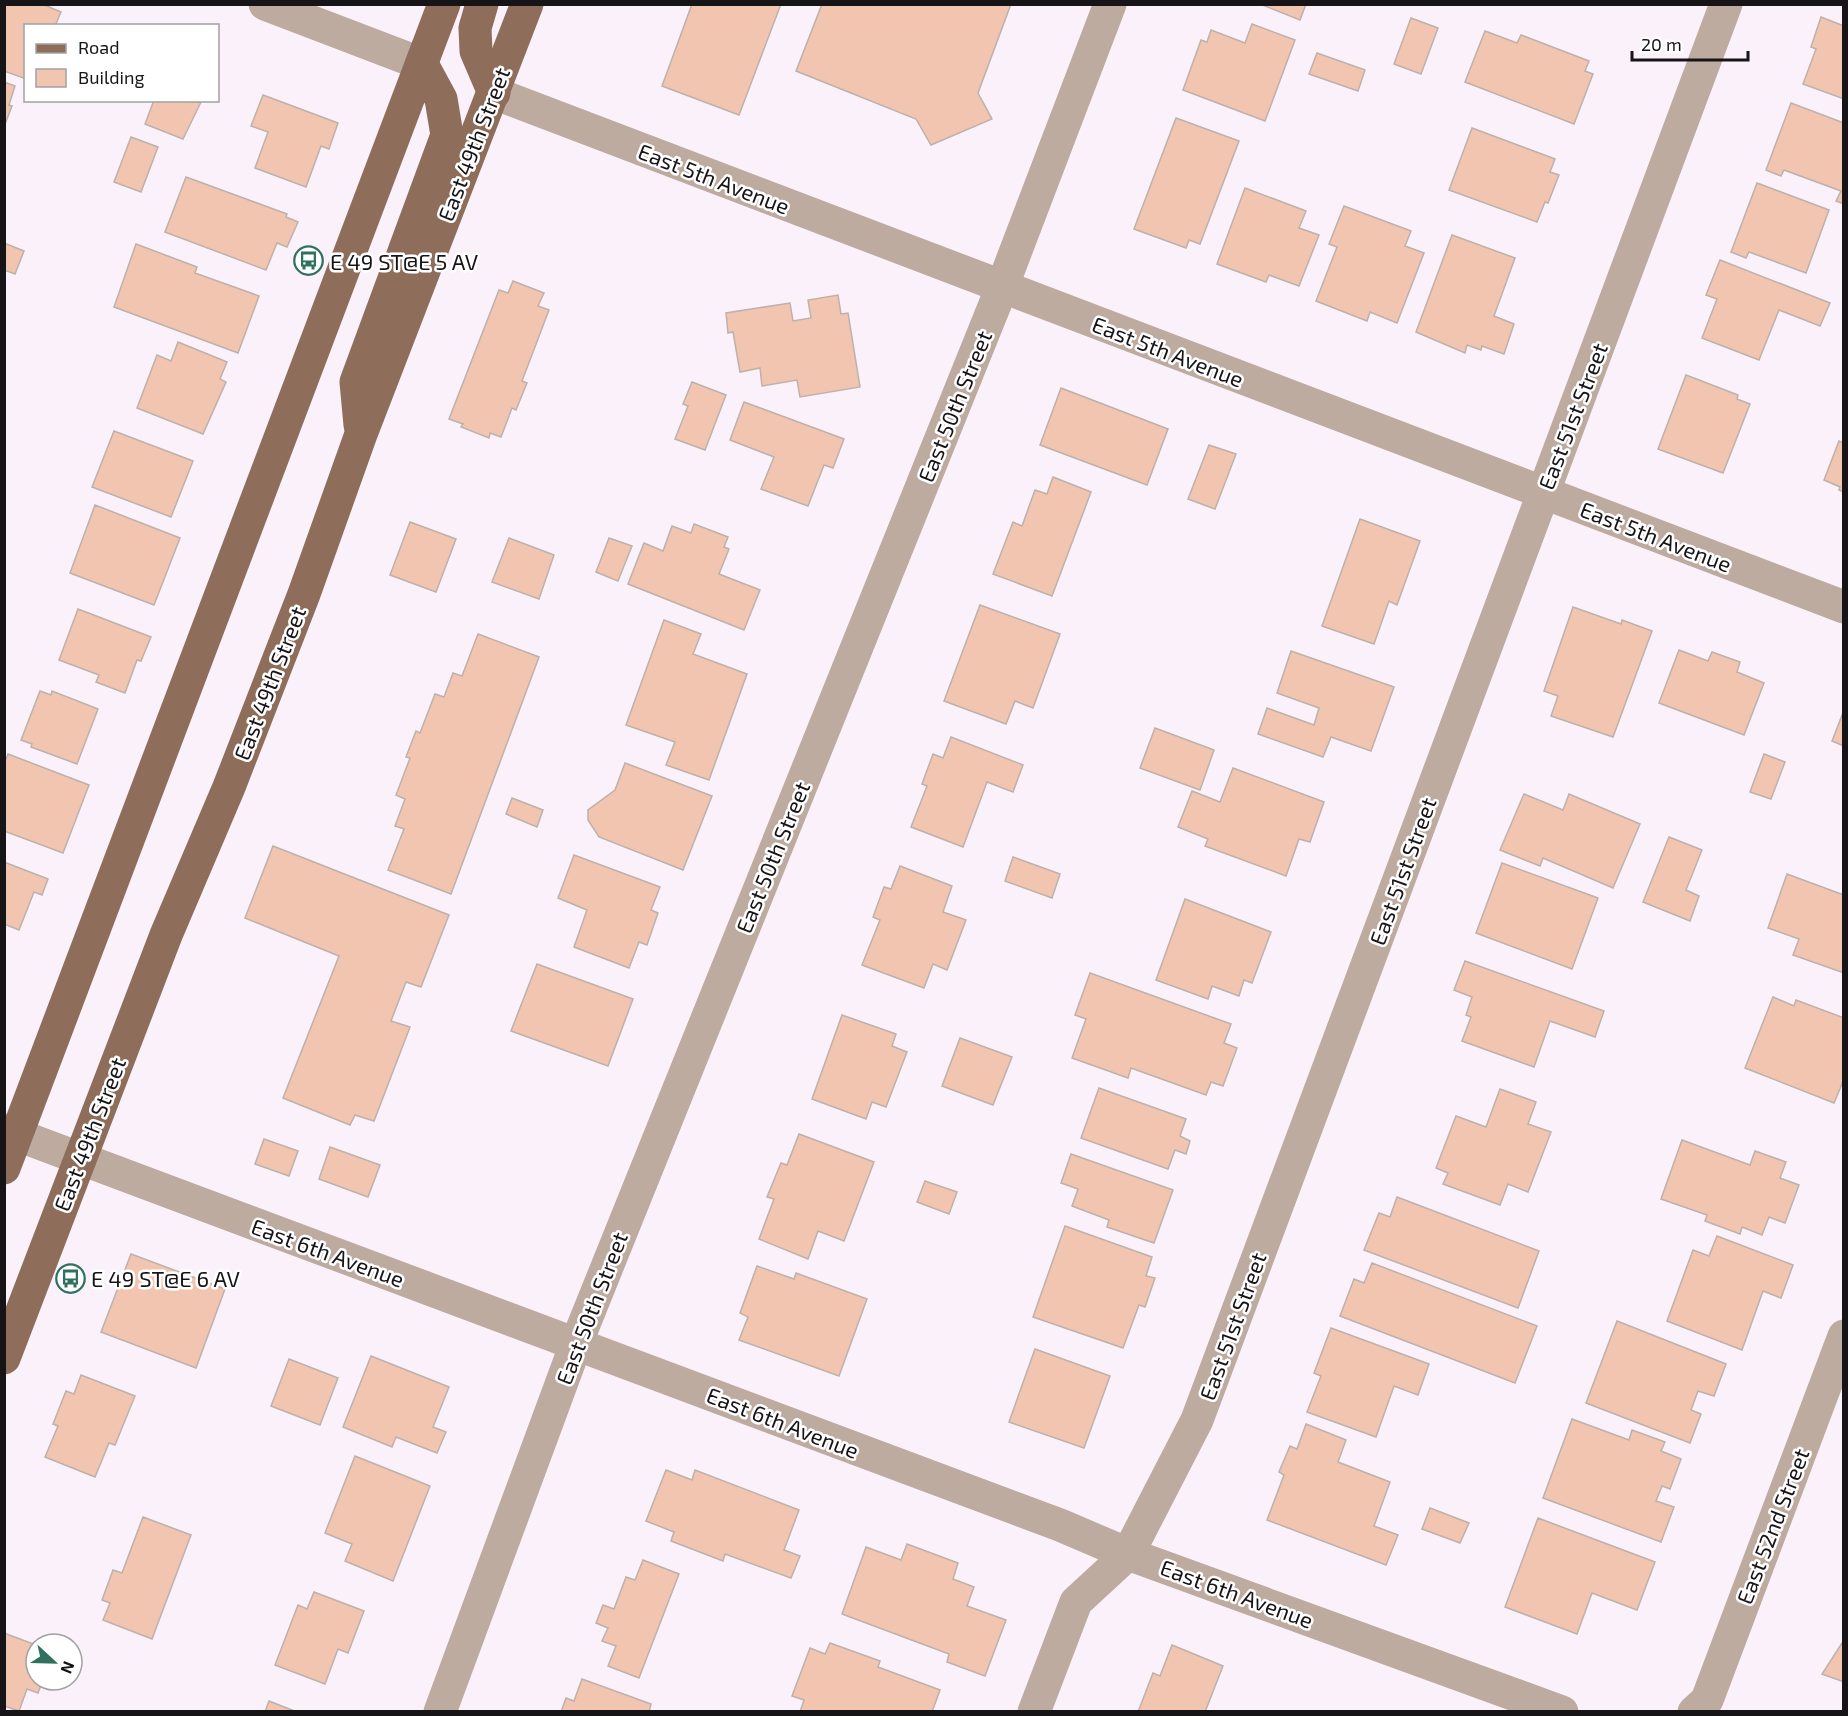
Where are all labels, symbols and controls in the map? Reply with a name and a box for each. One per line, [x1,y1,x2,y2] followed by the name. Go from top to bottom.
[24,24,219,102] legend
[1632,24,1748,62] scale bar
[1641,33,1682,55] text: 20 m
[78,36,119,58] text: Road
[432,64,514,224] street label: East 49th Street
[78,66,145,88] text: Building
[635,137,793,219] street label: East 5th Avenue
[293,245,325,277] bus stop icon: E 49 ST@E 5 AV
[330,248,479,274] place label: E 49 ST@E 5 AV
[1089,310,1247,392] street label: East 5th Avenue
[912,326,996,486] street label: East 50th Street
[1532,339,1612,493] street label: East 51st Street
[1577,495,1735,577] street label: East 5th Avenue
[228,603,310,763] street label: East 49th Street
[730,777,814,937] street label: East 50th Street
[1363,794,1441,948] street label: East 51st Street
[48,1054,130,1214] street label: East 49th Street
[248,1212,408,1292] street label: East 6th Avenue
[550,1228,632,1388] street label: East 50th Street
[1193,1249,1271,1403] street label: East 51st Street
[54,1262,86,1294] bus stop icon: E 49 ST@E 6 AV
[91,1265,240,1291] place label: E 49 ST@E 6 AV
[703,1381,863,1463] street label: East 6th Avenue
[1730,1445,1814,1607] street label: East 52nd Street
[1157,1553,1317,1633] street label: East 6th Avenue
[24,1632,84,1692] north arrow
[57,1659,79,1677] text: N

